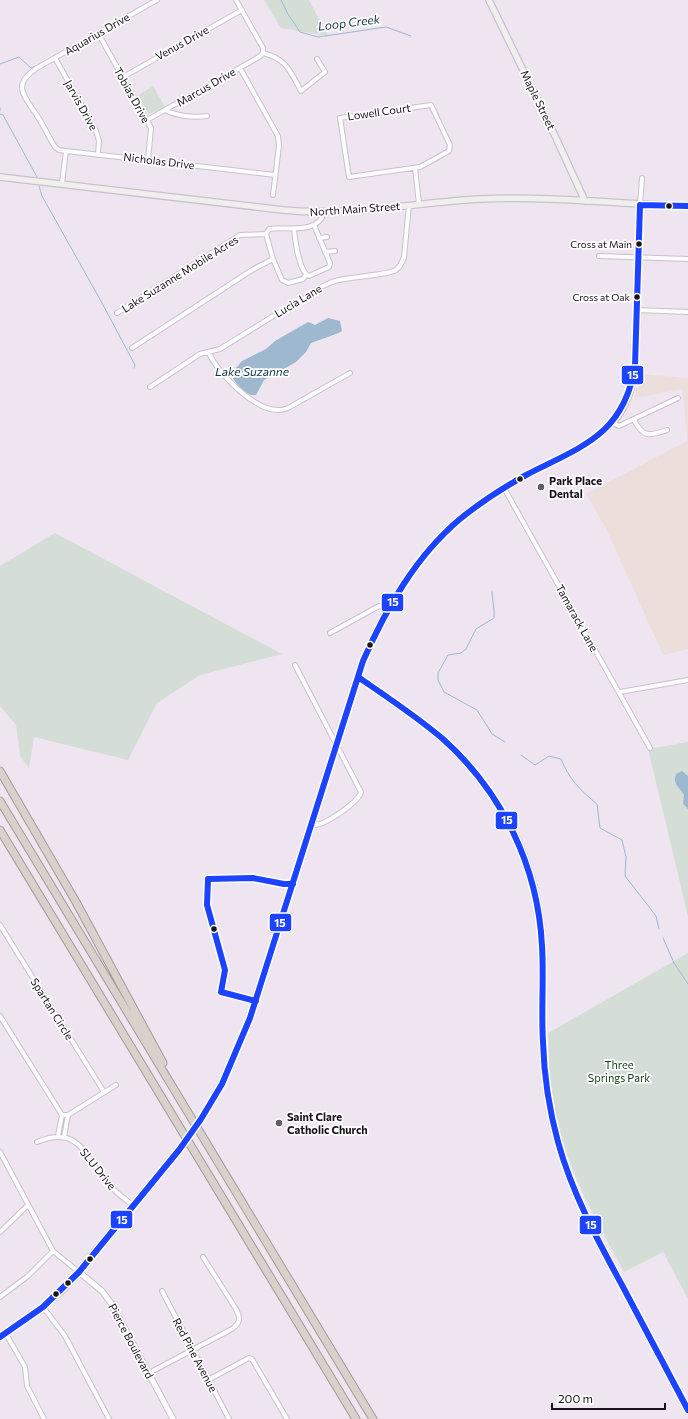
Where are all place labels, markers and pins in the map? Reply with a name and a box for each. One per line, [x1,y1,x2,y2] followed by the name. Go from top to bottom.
[664,201,674,211] unlabelled marker
[570,238,632,250] place label: Cross at Main
[634,239,644,249] marker: Cross at Main
[572,291,631,303] place label: Cross at Oak
[632,292,642,302] marker: Cross at Oak
[515,474,525,484] unlabelled marker
[549,474,602,500] place label: Park Place Dental
[536,482,546,492] marker: Park Place Dental
[365,640,375,650] unlabelled marker
[209,924,219,934] unlabelled marker
[287,1110,368,1136] place label: Saint Clare Catholic Church
[274,1118,284,1128] marker: Saint Clare Catholic Church
[85,1254,95,1264] unlabelled marker
[63,1278,73,1288] unlabelled marker
[51,1289,61,1299] unlabelled marker

